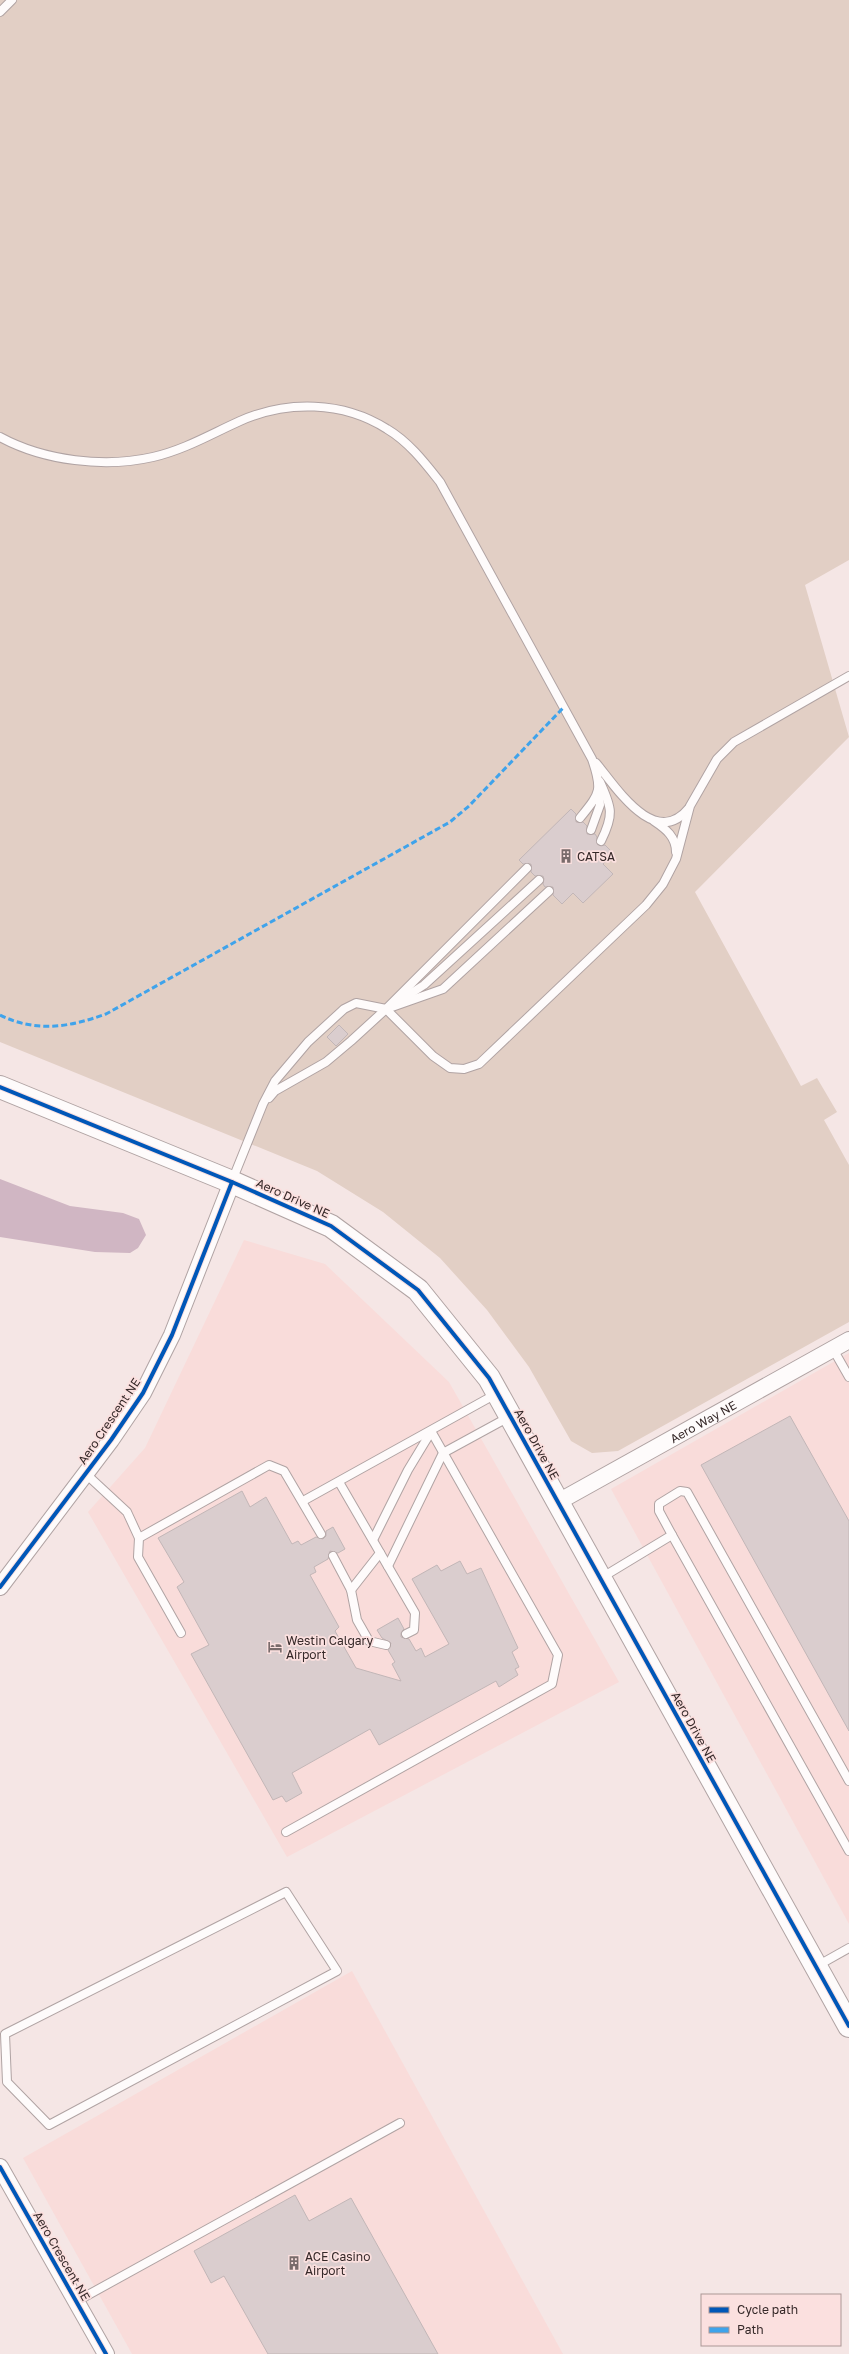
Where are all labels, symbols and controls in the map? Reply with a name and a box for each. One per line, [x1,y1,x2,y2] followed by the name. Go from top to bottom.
[558,848,574,864] building icon: CATSA
[577,849,615,864] place label: CATSA
[254,1175,332,1221] street label: Aero Drive NE
[75,1375,143,1467] street label: Aero Crescent NE
[667,1397,739,1446] street label: Aero Way NE
[511,1406,563,1482] street label: Aero Drive NE
[286,1633,374,1662] place label: Westin Calgary Airport
[267,1639,283,1655] hotel icon: Westin Calgary Airport
[668,1689,720,1765] street label: Aero Drive NE
[30,2209,94,2303] street label: Aero Crescent NE
[305,2249,370,2278] place label: ACE Casino Airport
[286,2255,302,2271] building icon: ACE Casino Airport
[701,2294,841,2346] legend
[737,2302,798,2317] text: Cycle path
[737,2322,764,2337] text: Path

